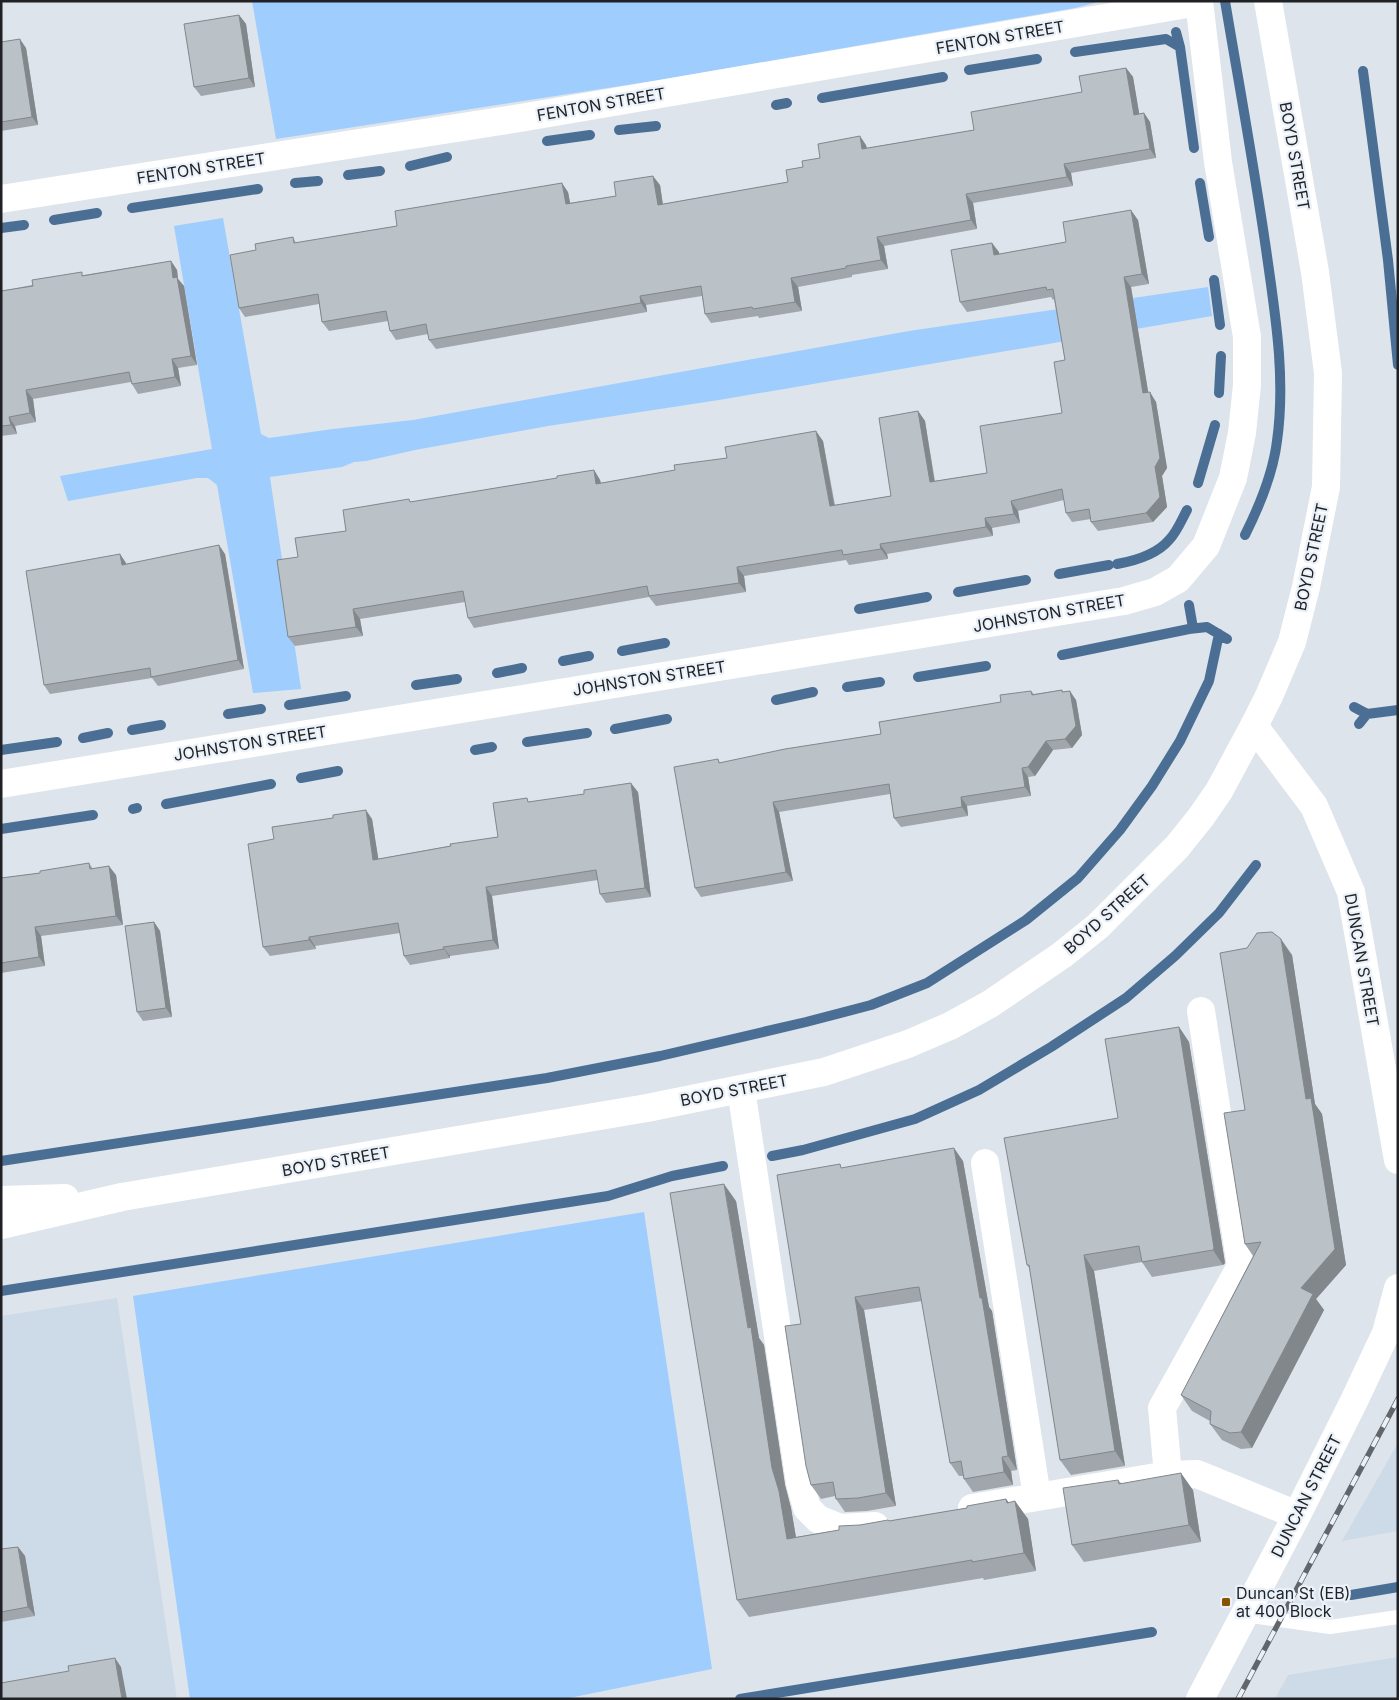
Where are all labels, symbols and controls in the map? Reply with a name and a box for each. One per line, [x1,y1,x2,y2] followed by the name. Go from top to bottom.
[934,16,1066,58] street label: FENTON STREET
[535,83,667,125] street label: FENTON STREET
[1276,100,1314,212] street label: BOYD STREET
[135,148,267,188] street label: FENTON STREET
[1290,501,1332,613] street label: BOYD STREET
[971,590,1127,636] street label: JOHNSTON STREET
[571,656,727,700] street label: JOHNSTON STREET
[172,721,328,765] street label: JOHNSTON STREET
[1060,870,1154,958] street label: BOYD STREET
[1340,892,1384,1028] street label: DUNCAN STREET
[678,1070,790,1110] street label: BOYD STREET
[280,1142,392,1180] street label: BOYD STREET
[1266,1431,1346,1561] street label: DUNCAN STREET
[1236,1583,1350,1621] place label: Duncan St (EB) at 400 Block
[1220,1596,1232,1608] marker: Duncan St (EB) at 400 Block

